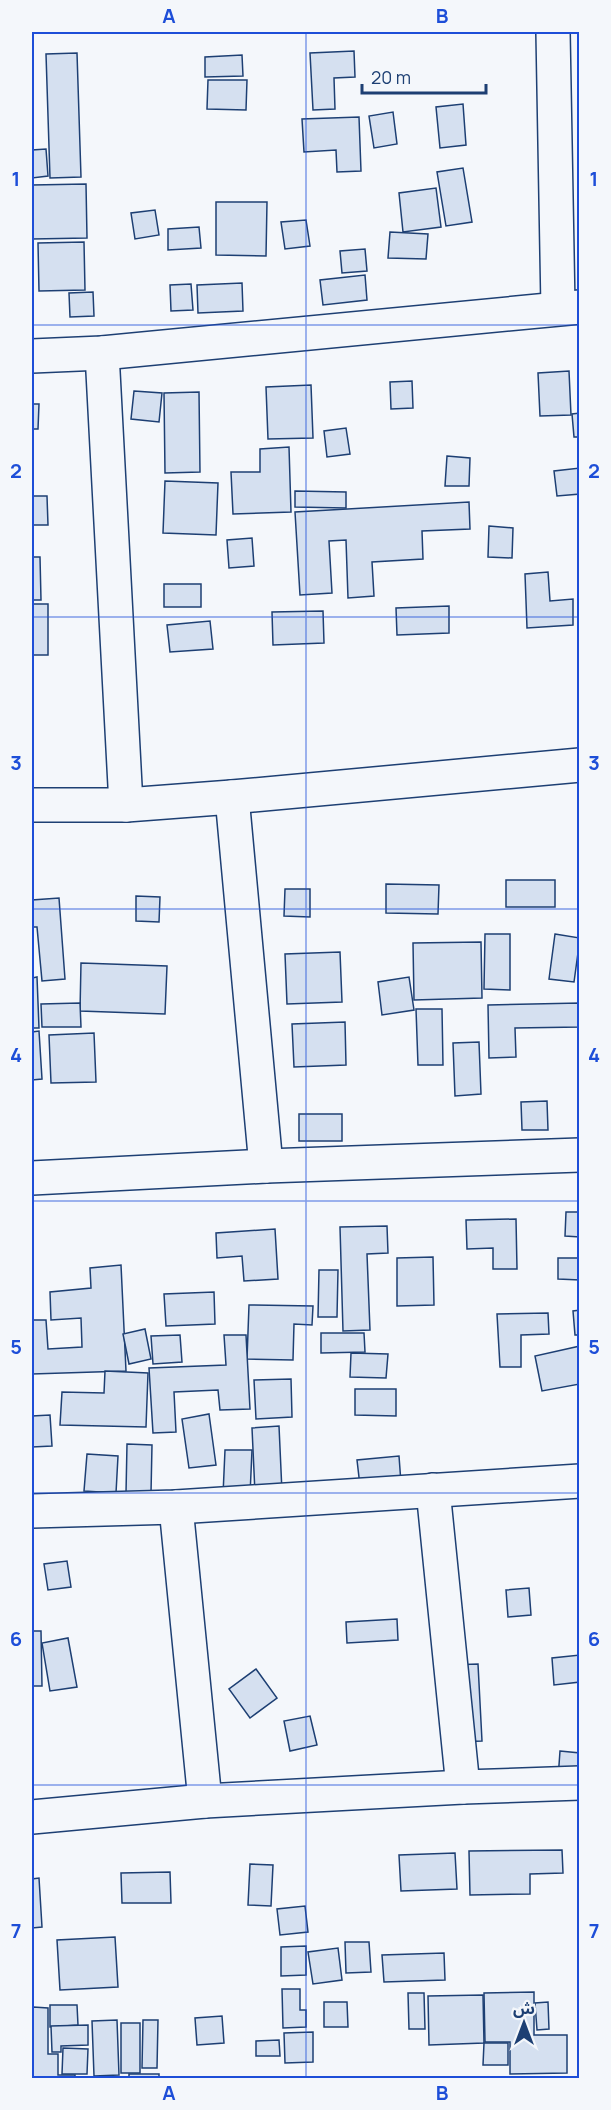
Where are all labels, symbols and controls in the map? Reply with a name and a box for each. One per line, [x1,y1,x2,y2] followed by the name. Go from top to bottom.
[162,2,176,29] text: A
[436,2,449,29] text: B
[362,57,486,95] scale bar
[371,65,411,89] text: 20 m
[12,165,20,192] text: 1
[590,165,598,192] text: 1
[10,457,22,484] text: 2
[588,457,600,484] text: 2
[10,749,22,776] text: 3
[588,749,600,776] text: 3
[10,1041,22,1068] text: 4
[588,1041,600,1068] text: 4
[10,1333,22,1360] text: 5
[588,1333,600,1360] text: 5
[10,1625,22,1652] text: 6
[588,1625,600,1652] text: 6
[11,1917,21,1944] text: 7
[589,1917,599,1944] text: 7
[494,1993,554,2053] north arrow
[513,1997,535,2019] text: ش
[162,2079,176,2106] text: A
[436,2079,449,2106] text: B

